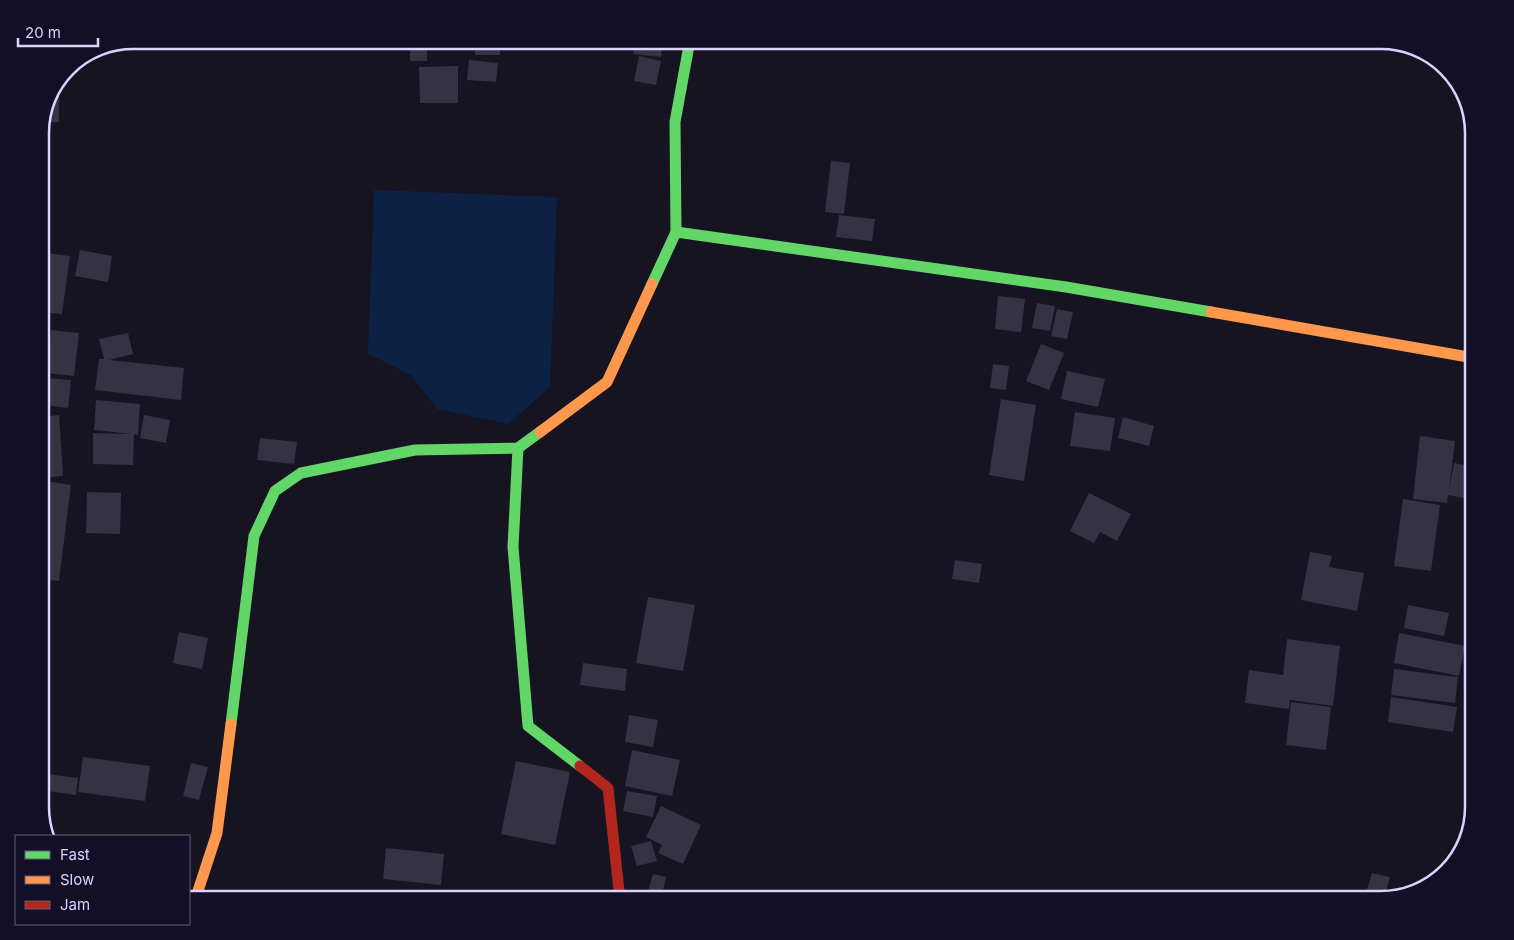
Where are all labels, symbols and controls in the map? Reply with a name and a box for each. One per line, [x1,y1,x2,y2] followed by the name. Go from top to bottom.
[18,15,98,47] scale bar
[25,23,61,42] text: 20 m
[15,835,190,925] legend
[60,845,90,864] text: Fast
[60,870,94,889] text: Slow
[60,895,90,914] text: Jam

